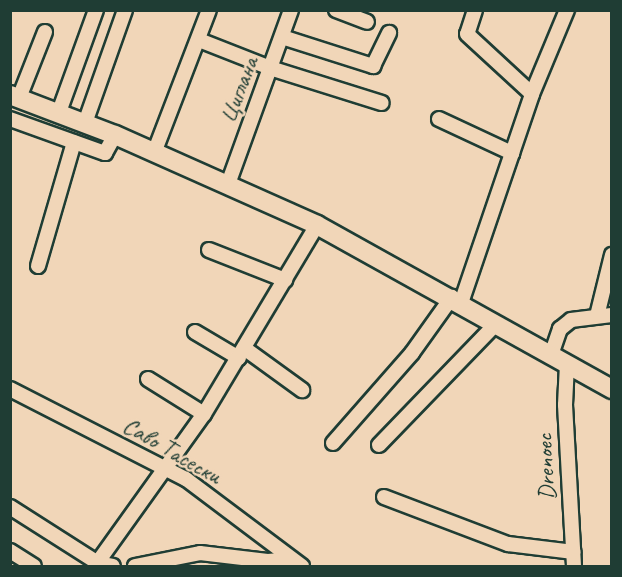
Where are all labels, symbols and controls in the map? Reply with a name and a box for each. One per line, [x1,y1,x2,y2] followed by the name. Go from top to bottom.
[214,53,264,127] street label: Циглана
[119,412,225,490] street label: Саво Тасески
[530,433,562,501] street label: Drenoec

